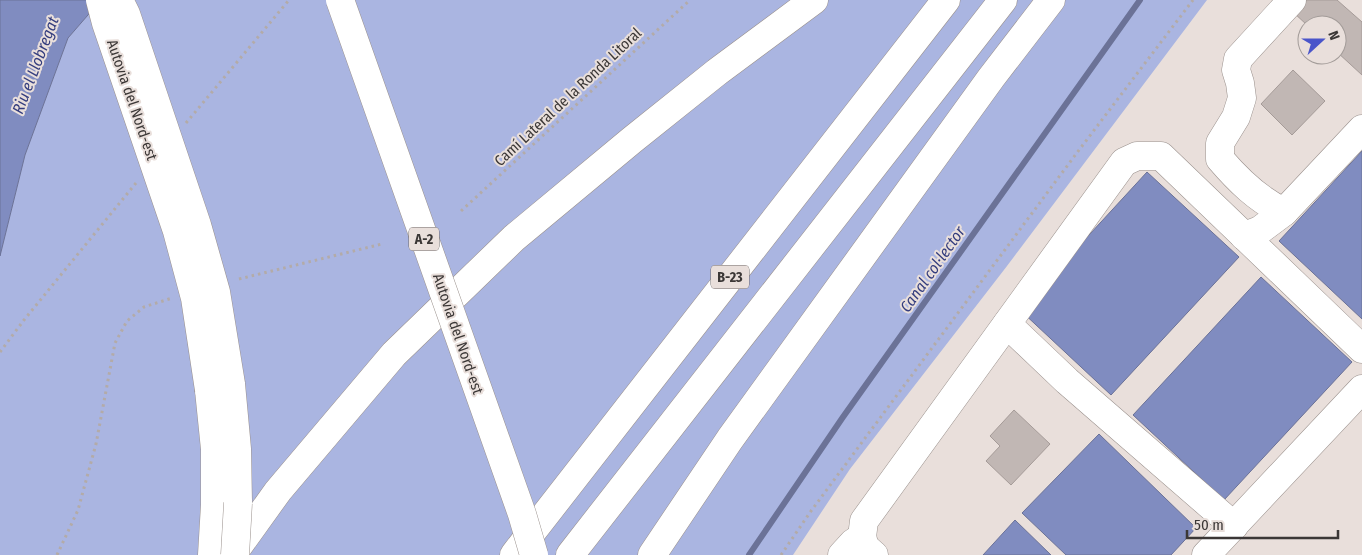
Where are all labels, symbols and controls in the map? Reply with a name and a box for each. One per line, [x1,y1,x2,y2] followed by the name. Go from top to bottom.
[8,13,63,116] water label: Riu el Llobregat
[1297,15,1347,65] north arrow
[491,24,645,170] street label: Camí Lateral de la Ronda Litoral
[1324,29,1343,42] text: N
[103,37,161,163] street label: Autovia del Nord-est
[896,222,969,316] water label: Canal col·lector
[409,228,439,250] road number: A-2
[711,266,749,288] road number: B-23
[429,271,487,397] street label: Autovia del Nord-est
[1187,508,1338,540] scale bar
[1194,516,1224,534] text: 50 m

